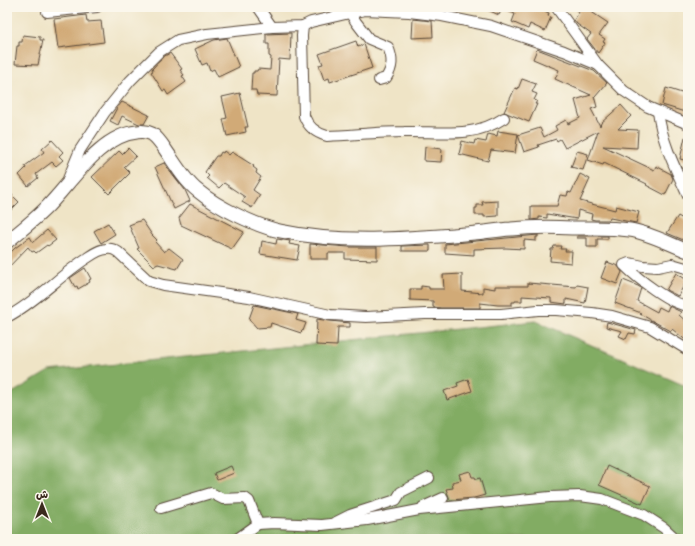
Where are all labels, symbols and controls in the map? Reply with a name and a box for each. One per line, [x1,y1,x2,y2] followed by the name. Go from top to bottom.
[22,484,62,524] north arrow
[36,488,48,501] text: ش

